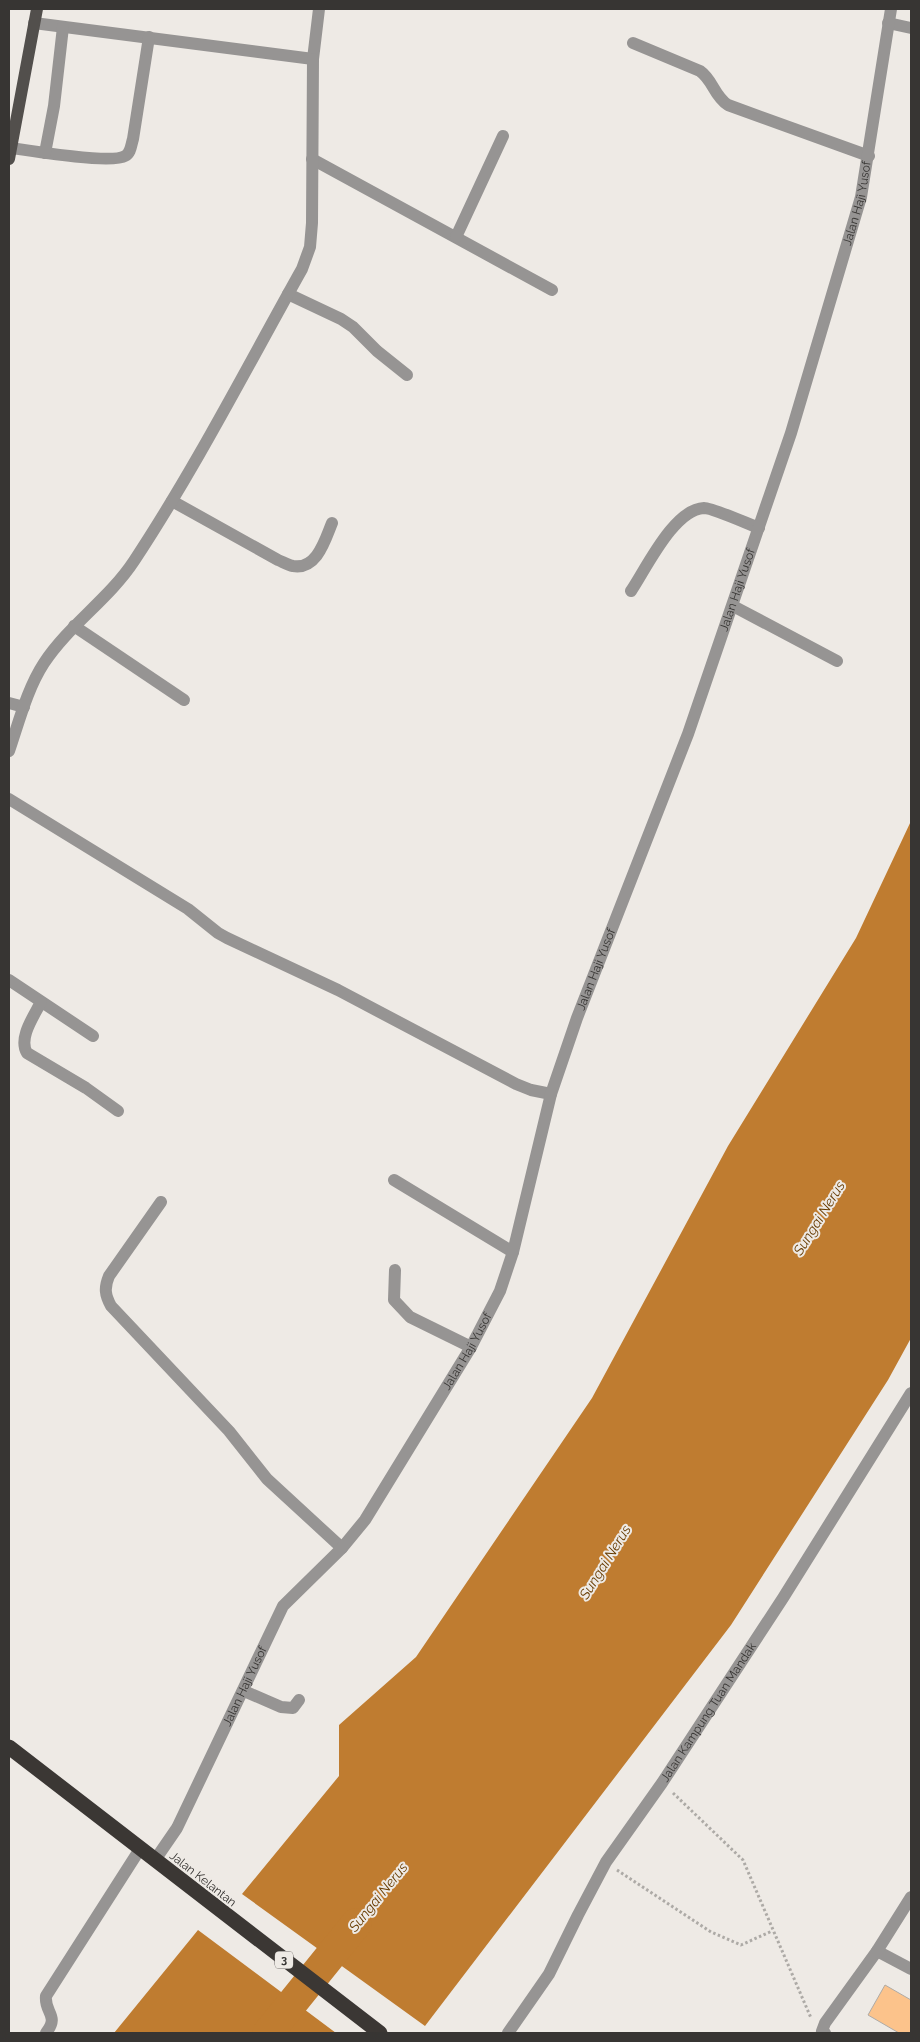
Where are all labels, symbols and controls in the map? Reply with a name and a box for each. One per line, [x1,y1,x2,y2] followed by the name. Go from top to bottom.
[840,159,874,247] street label: Jalan Haji Yusof
[717,546,758,633] street label: Jalan Haji Yusof
[574,926,619,1012] street label: Jalan Haji Yusof
[789,1178,848,1259] water label: Sungai Nerus
[439,1310,495,1392] street label: Jalan Haji Yusof
[575,1522,634,1603] water label: Sungai Nerus
[658,1639,759,1784] street label: Jalan Kampung Tuan Mandak
[220,1643,270,1728] street label: Jalan Haji Yusof
[167,1849,239,1909] street label: Jalan Kelantan
[345,1859,411,1935] water label: Sungai Nerus
[275,1952,293,1968] road number: 3

